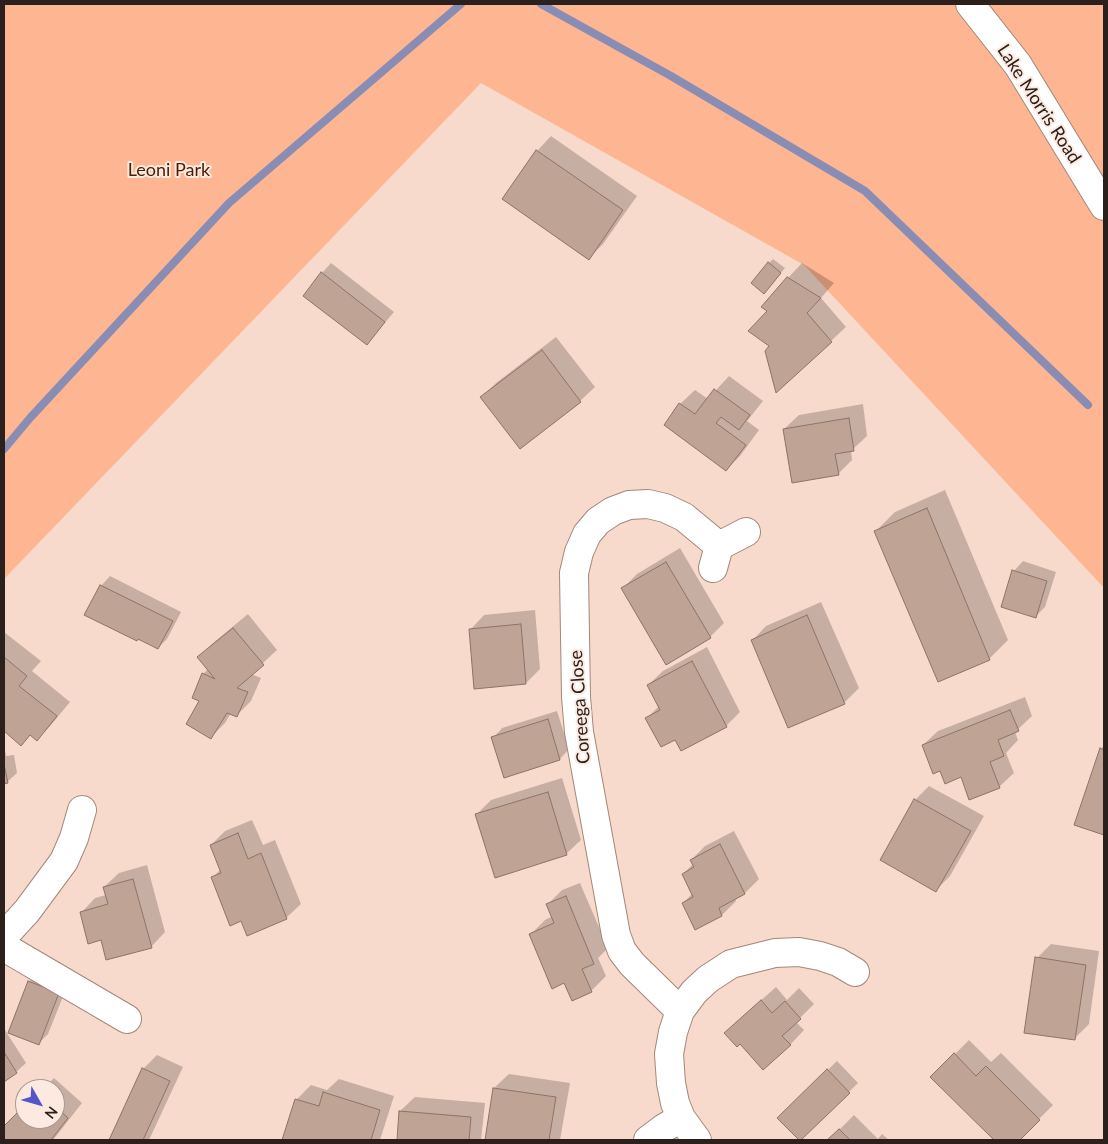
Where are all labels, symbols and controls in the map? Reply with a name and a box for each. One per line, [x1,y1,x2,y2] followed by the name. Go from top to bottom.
[993,41,1085,167] street label: Lake Morris Road
[128,159,210,181] park label: Leoni Park
[565,649,595,765] street label: Coreega Close
[15,1079,65,1129] north arrow
[41,1103,61,1122] text: N

